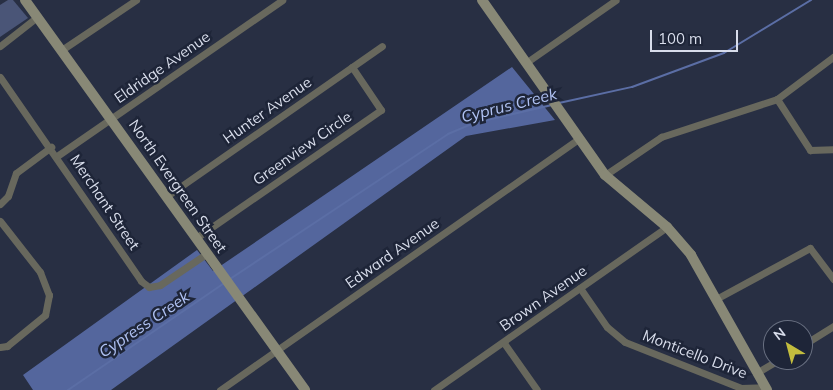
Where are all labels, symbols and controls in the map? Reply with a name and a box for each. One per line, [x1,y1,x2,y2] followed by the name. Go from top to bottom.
[653,20,740,52] scale bar
[111,27,213,107] street label: Eldridge Avenue
[658,29,702,48] text: 100 m
[219,73,315,147] street label: Hunter Avenue
[459,84,559,126] water label: Cyprus Creek
[249,107,355,189] street label: Greenview Circle
[125,116,231,256] street label: North Evergreen Street
[66,151,144,253] street label: Merchant Street
[342,214,442,292] street label: Edward Avenue
[496,261,590,335] street label: Brown Avenue
[95,287,193,361] water label: Cypress Creek
[763,320,813,370] north arrow
[770,323,789,344] text: N
[640,326,750,382] street label: Monticello Drive

